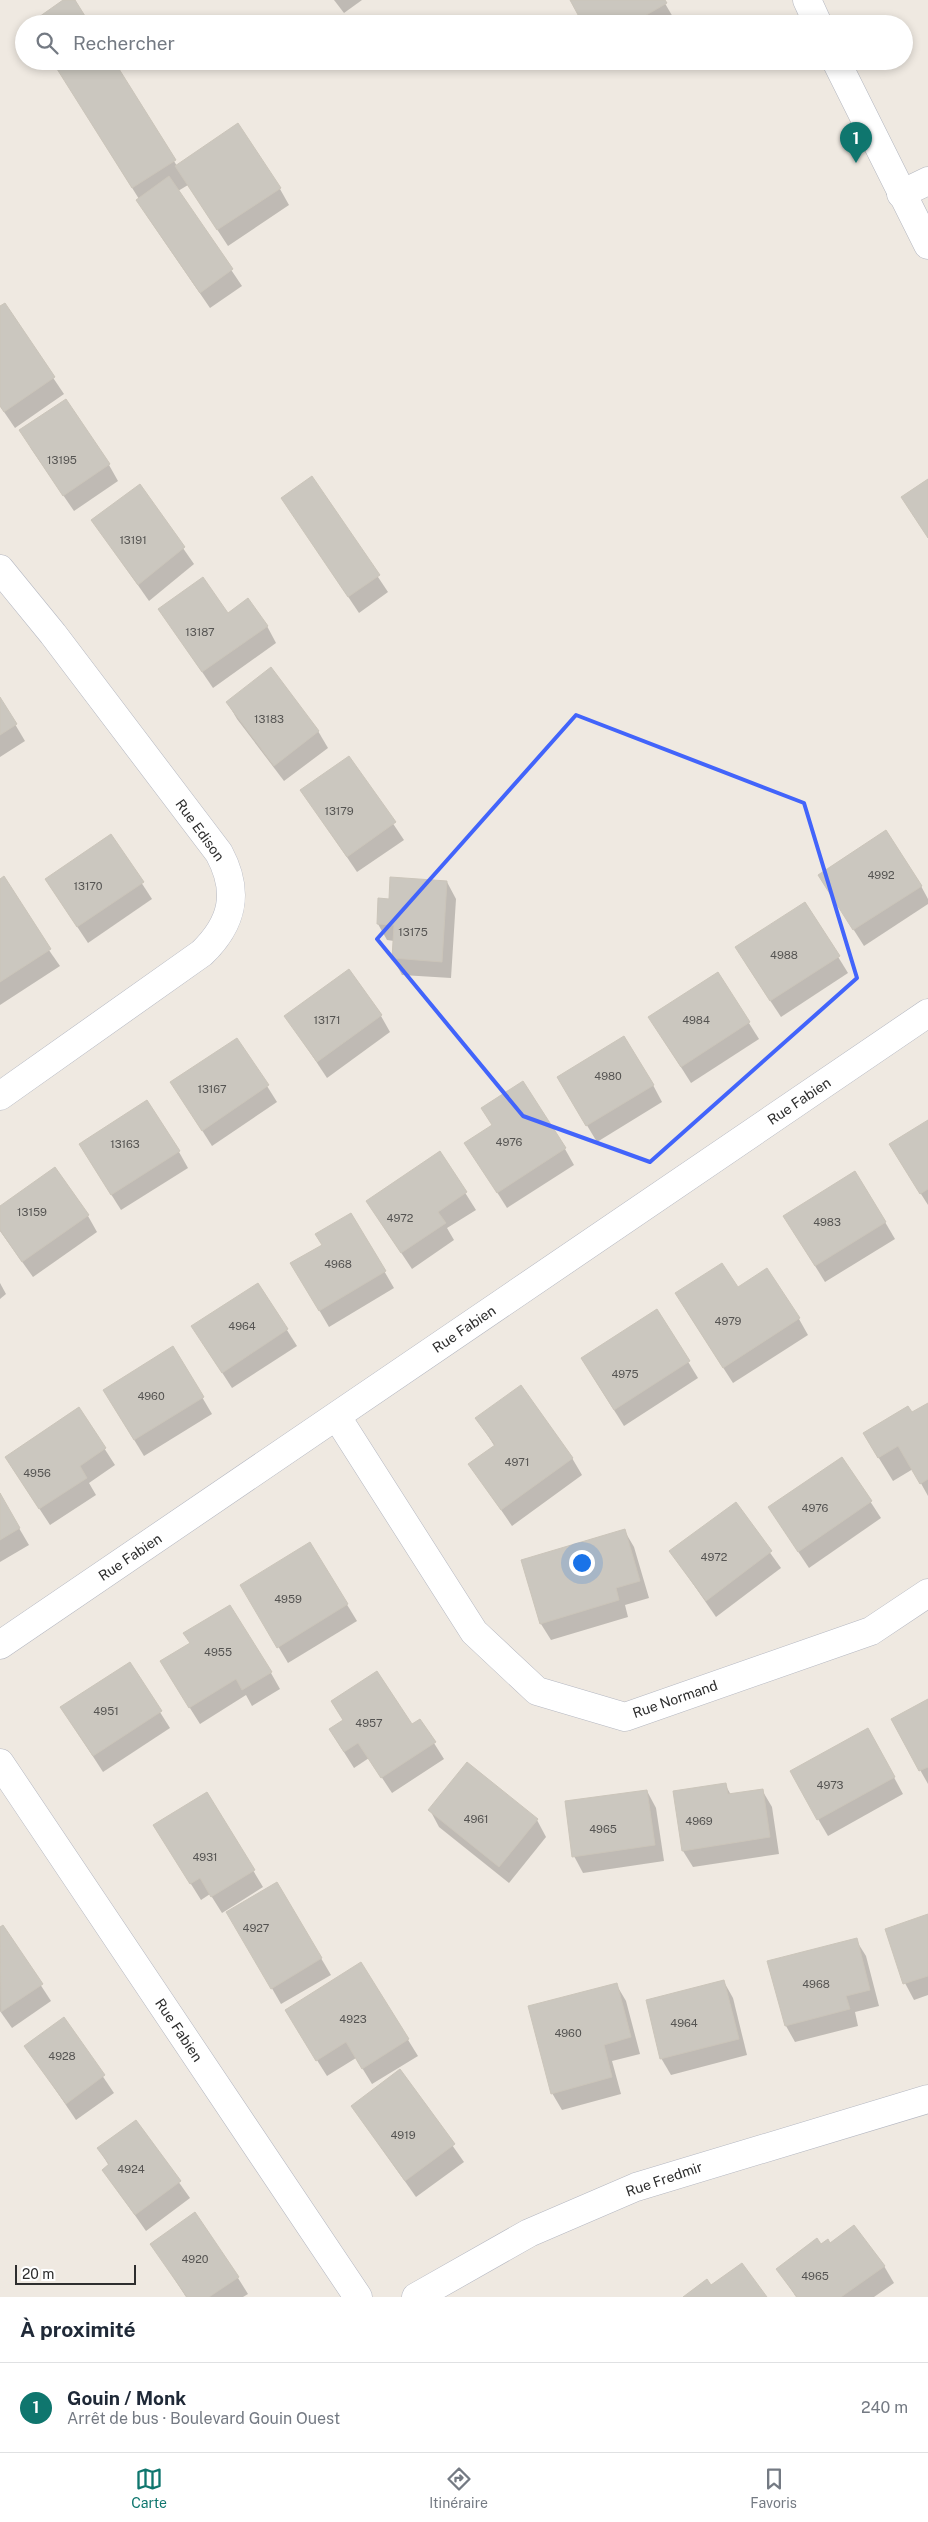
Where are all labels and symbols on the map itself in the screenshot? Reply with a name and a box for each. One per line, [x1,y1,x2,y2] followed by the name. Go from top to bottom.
[840,122,872,163] pin: 1
[47,454,77,466] house number: 13195
[119,534,147,546] house number: 13191
[185,626,215,638] house number: 13187
[254,713,284,725] house number: 13183
[172,796,228,864] street label: Rue Edison
[324,805,354,817] house number: 13179
[867,869,895,881] house number: 4992
[73,880,103,892] house number: 13170
[398,926,428,938] house number: 13175
[770,949,798,961] house number: 4988
[313,1014,341,1026] house number: 13171
[682,1014,710,1026] house number: 4984
[594,1070,622,1082] house number: 4980
[764,1074,834,1128] street label: Rue Fabien
[197,1083,227,1095] house number: 13167
[496,1136,523,1148] house number: 4976
[110,1138,140,1150] house number: 13163
[17,1206,47,1218] house number: 13159
[387,1212,414,1224] house number: 4972
[813,1216,841,1228] house number: 4983
[324,1258,352,1270] house number: 4968
[429,1302,499,1356] street label: Rue Fabien
[715,1315,742,1327] house number: 4979
[228,1320,256,1332] house number: 4964
[611,1368,639,1380] house number: 4975
[137,1390,165,1402] house number: 4960
[505,1456,529,1468] house number: 4971
[23,1467,51,1479] house number: 4956
[802,1502,829,1514] house number: 4976
[95,1530,165,1584] street label: Rue Fabien
[569,1550,595,1576] your location
[701,1551,728,1563] house number: 4972
[274,1593,302,1605] house number: 4959
[204,1646,232,1658] house number: 4955
[630,1677,720,1721] street label: Rue Normand
[93,1705,119,1717] house number: 4951
[355,1717,383,1729] house number: 4957
[817,1779,844,1791] house number: 4973
[463,1813,489,1825] house number: 4961
[685,1815,713,1827] house number: 4969
[589,1823,617,1835] house number: 4965
[192,1851,218,1863] house number: 4931
[243,1922,270,1934] house number: 4927
[802,1978,830,1990] house number: 4968
[152,1995,206,2065] street label: Rue Fabien
[339,2013,367,2025] house number: 4923
[670,2017,698,2029] house number: 4964
[554,2027,582,2039] house number: 4960
[48,2050,76,2062] house number: 4928
[390,2129,416,2141] house number: 4919
[624,2158,704,2200] street label: Rue Fredmir
[117,2163,145,2175] house number: 4924
[181,2253,209,2265] house number: 4920
[15,2262,136,2285] scale bar
[801,2270,829,2282] house number: 4965

